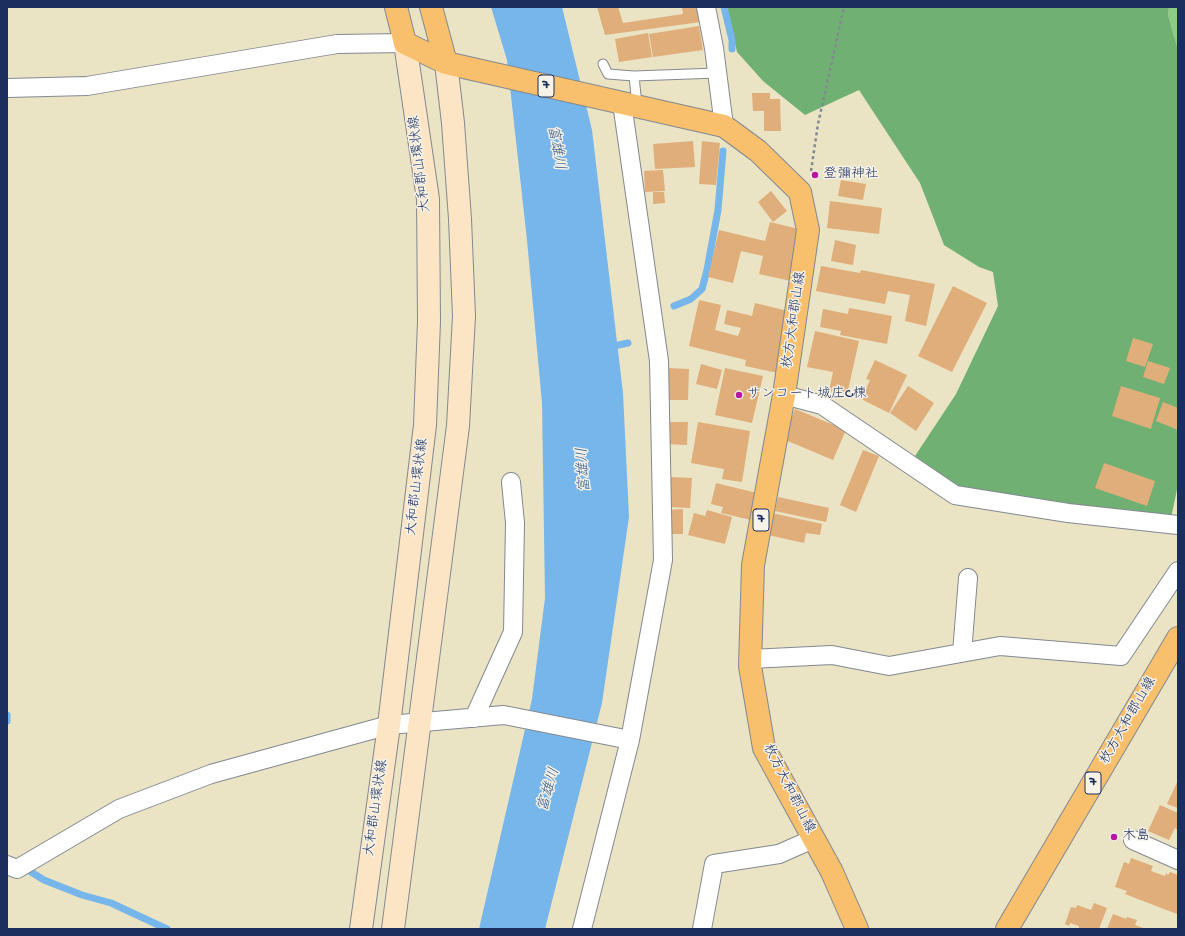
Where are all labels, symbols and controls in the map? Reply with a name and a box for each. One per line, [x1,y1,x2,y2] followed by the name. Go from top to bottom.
[538,75,554,97] road number: 7
[407,114,435,214] street label: 大和郡山環状線
[542,124,568,172] water label: 富雄川
[823,167,879,183] place label: 登彌神社
[810,170,820,180] marker: 登彌神社
[780,270,810,370] street label: 枚方大和郡山線
[747,387,867,403] place label: サンコート城庄C棟
[734,390,744,400] marker: サンコート城庄C棟
[404,437,432,537] street label: 大和郡山環状線
[574,447,596,493] water label: 富雄川
[753,509,769,531] road number: 7
[1097,674,1161,768] street label: 枚方大和郡山線
[758,742,818,836] street label: 枚方大和郡山線
[362,758,392,858] street label: 大和郡山環状線
[535,766,565,814] water label: 富雄川
[1085,772,1101,794] road number: 7
[1122,829,1150,845] place label: 木島
[1109,832,1119,842] marker: 木島

